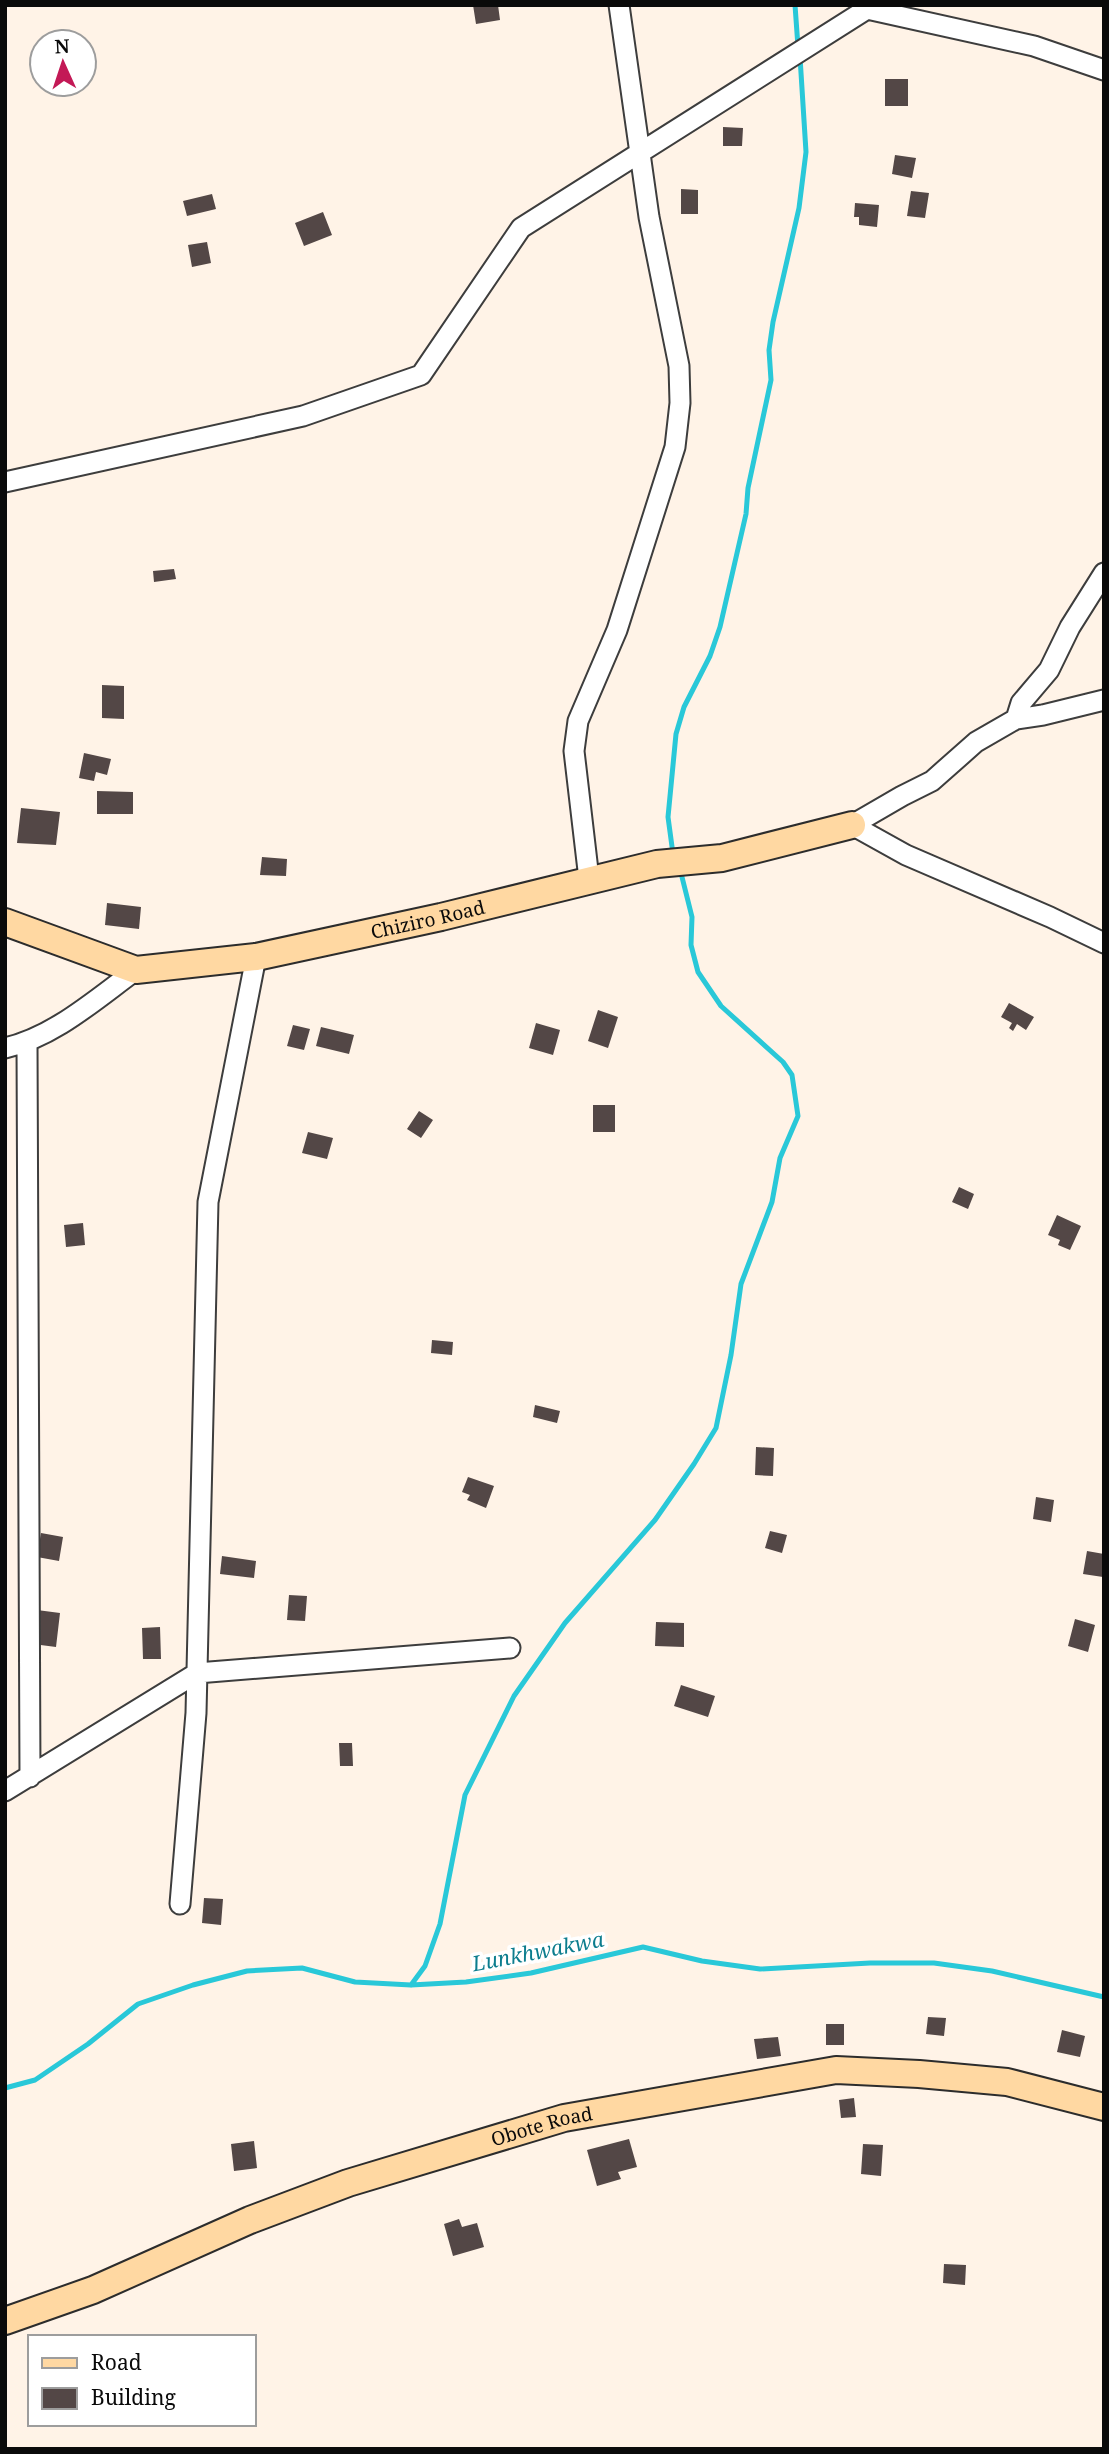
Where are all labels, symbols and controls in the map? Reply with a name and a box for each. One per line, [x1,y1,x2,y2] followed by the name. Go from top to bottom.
[28,28,98,98] north arrow
[54,33,70,59] text: N
[368,894,488,945] street label: Chiziro Road
[469,1924,607,1978] water label: Lunkhwakwa
[488,2100,595,2152] street label: Obote Road
[28,2335,256,2426] legend
[91,2348,142,2376] text: Road
[91,2383,176,2411] text: Building

